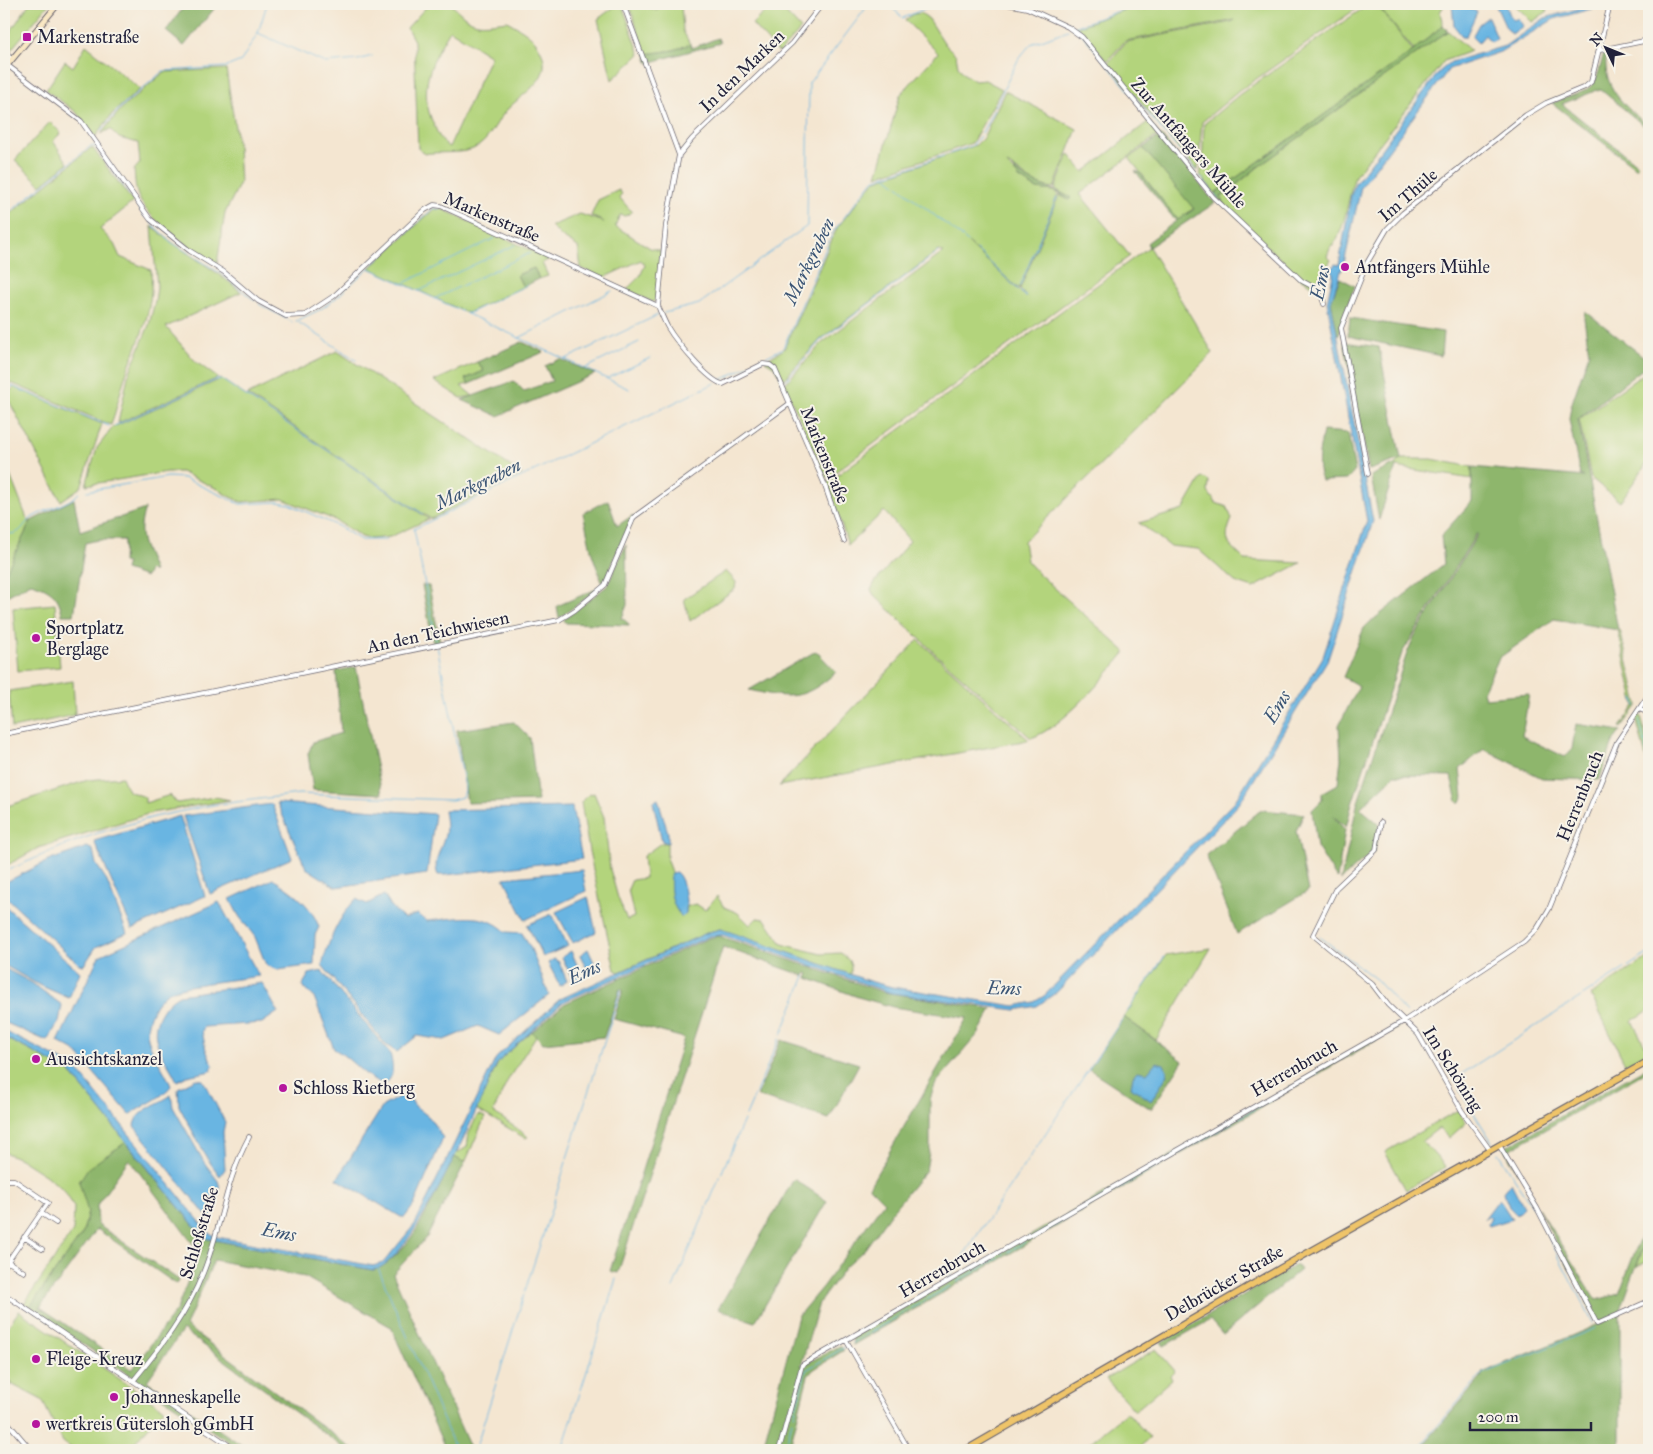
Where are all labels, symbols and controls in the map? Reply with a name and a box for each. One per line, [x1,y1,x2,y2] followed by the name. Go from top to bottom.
[1580,22,1630,72] north arrow
[695,25,789,117] street label: In den Marken
[37,26,139,48] place label: Markenstraße
[1587,29,1607,50] text: N
[21,31,33,43] marker: Markenstraße
[1125,73,1252,214] street label: Zur Antfängers Mühle
[1374,163,1442,227] street label: Im Thüle
[441,187,543,247] street label: Markenstraße
[777,214,840,310] water label: Markgraben
[1354,256,1490,279] place label: Antfängers Mühle
[1339,261,1351,273] marker: Antfängers Mühle
[1305,263,1335,303] water label: Ems
[796,403,854,507] street label: Markenstraße
[429,453,525,516] water label: Markgraben
[364,606,511,658] street label: An den Teichwiesen
[46,617,124,661] place label: Sportplatz Berglage
[30,632,42,644] marker: Sportplatz Berglage
[1258,686,1296,729] water label: Ems
[1552,747,1608,845] street label: Herrenbruch
[563,954,605,990] water label: Ems
[985,976,1022,1000] water label: Ems
[1417,1022,1488,1117] street label: Im Schöning
[1247,1034,1341,1102] street label: Herrenbruch
[45,1048,162,1070] place label: Aussichtskanzel
[30,1053,42,1065] marker: Aussichtskanzel
[293,1077,415,1100] place label: Schloss Rietberg
[277,1082,289,1094] marker: Schloss Rietberg
[175,1184,223,1282] street label: Schloßstraße
[259,1217,299,1247] water label: Ems
[895,1235,989,1303] street label: Herrenbruch
[1161,1240,1287,1326] street label: Delbrücker Straße
[46,1348,143,1371] place label: Fleige-Kreuz
[30,1353,42,1365] marker: Fleige-Kreuz
[122,1386,241,1409] place label: Johanneskapelle
[108,1391,120,1403] marker: Johanneskapelle
[1470,1399,1592,1431] scale bar
[1478,1408,1519,1426] text: 200 m
[46,1413,254,1436] place label: wertkreis Gütersloh gGmbH
[30,1418,42,1430] marker: wertkreis Gütersloh gGmbH

